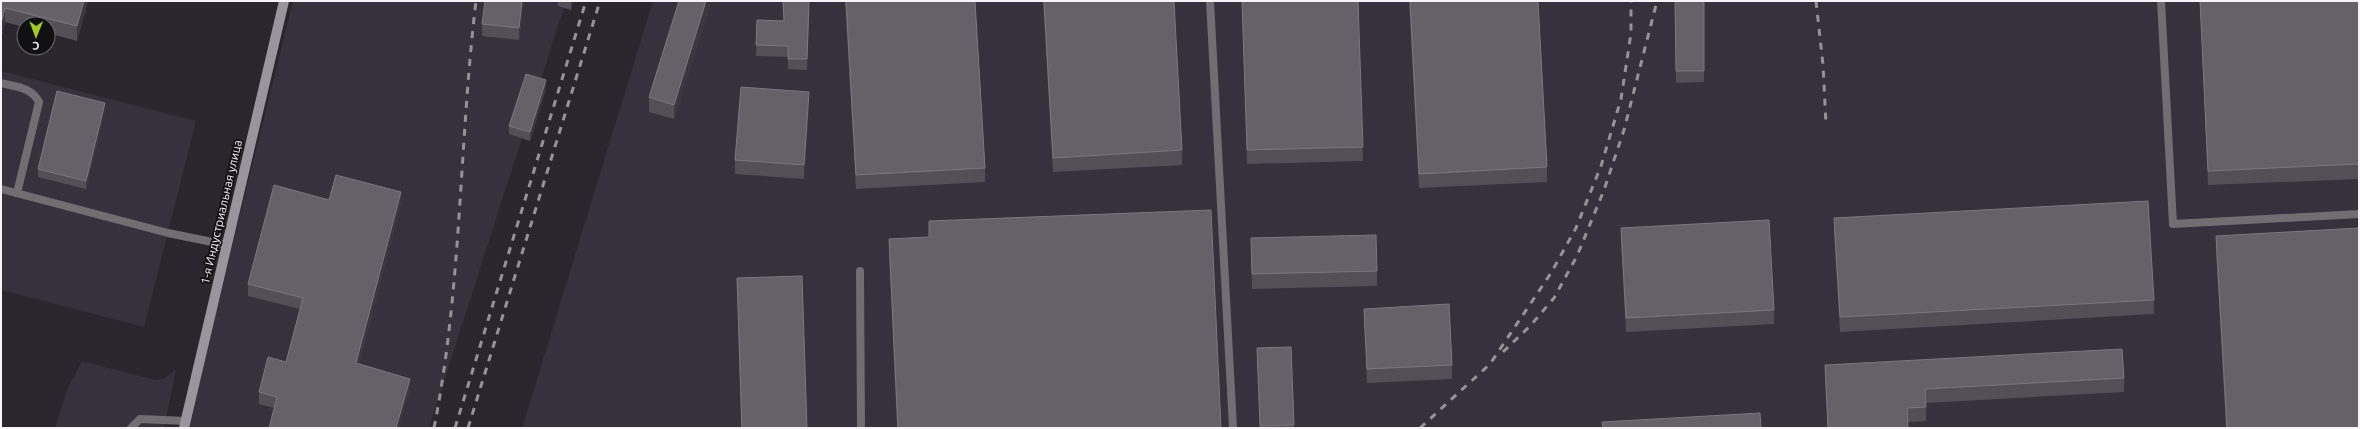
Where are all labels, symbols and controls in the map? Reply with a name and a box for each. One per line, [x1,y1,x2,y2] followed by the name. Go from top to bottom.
[16,16,56,56] north arrow
[32,40,39,52] text: С
[198,138,244,286] street label: 1-я Индустриальная улица

